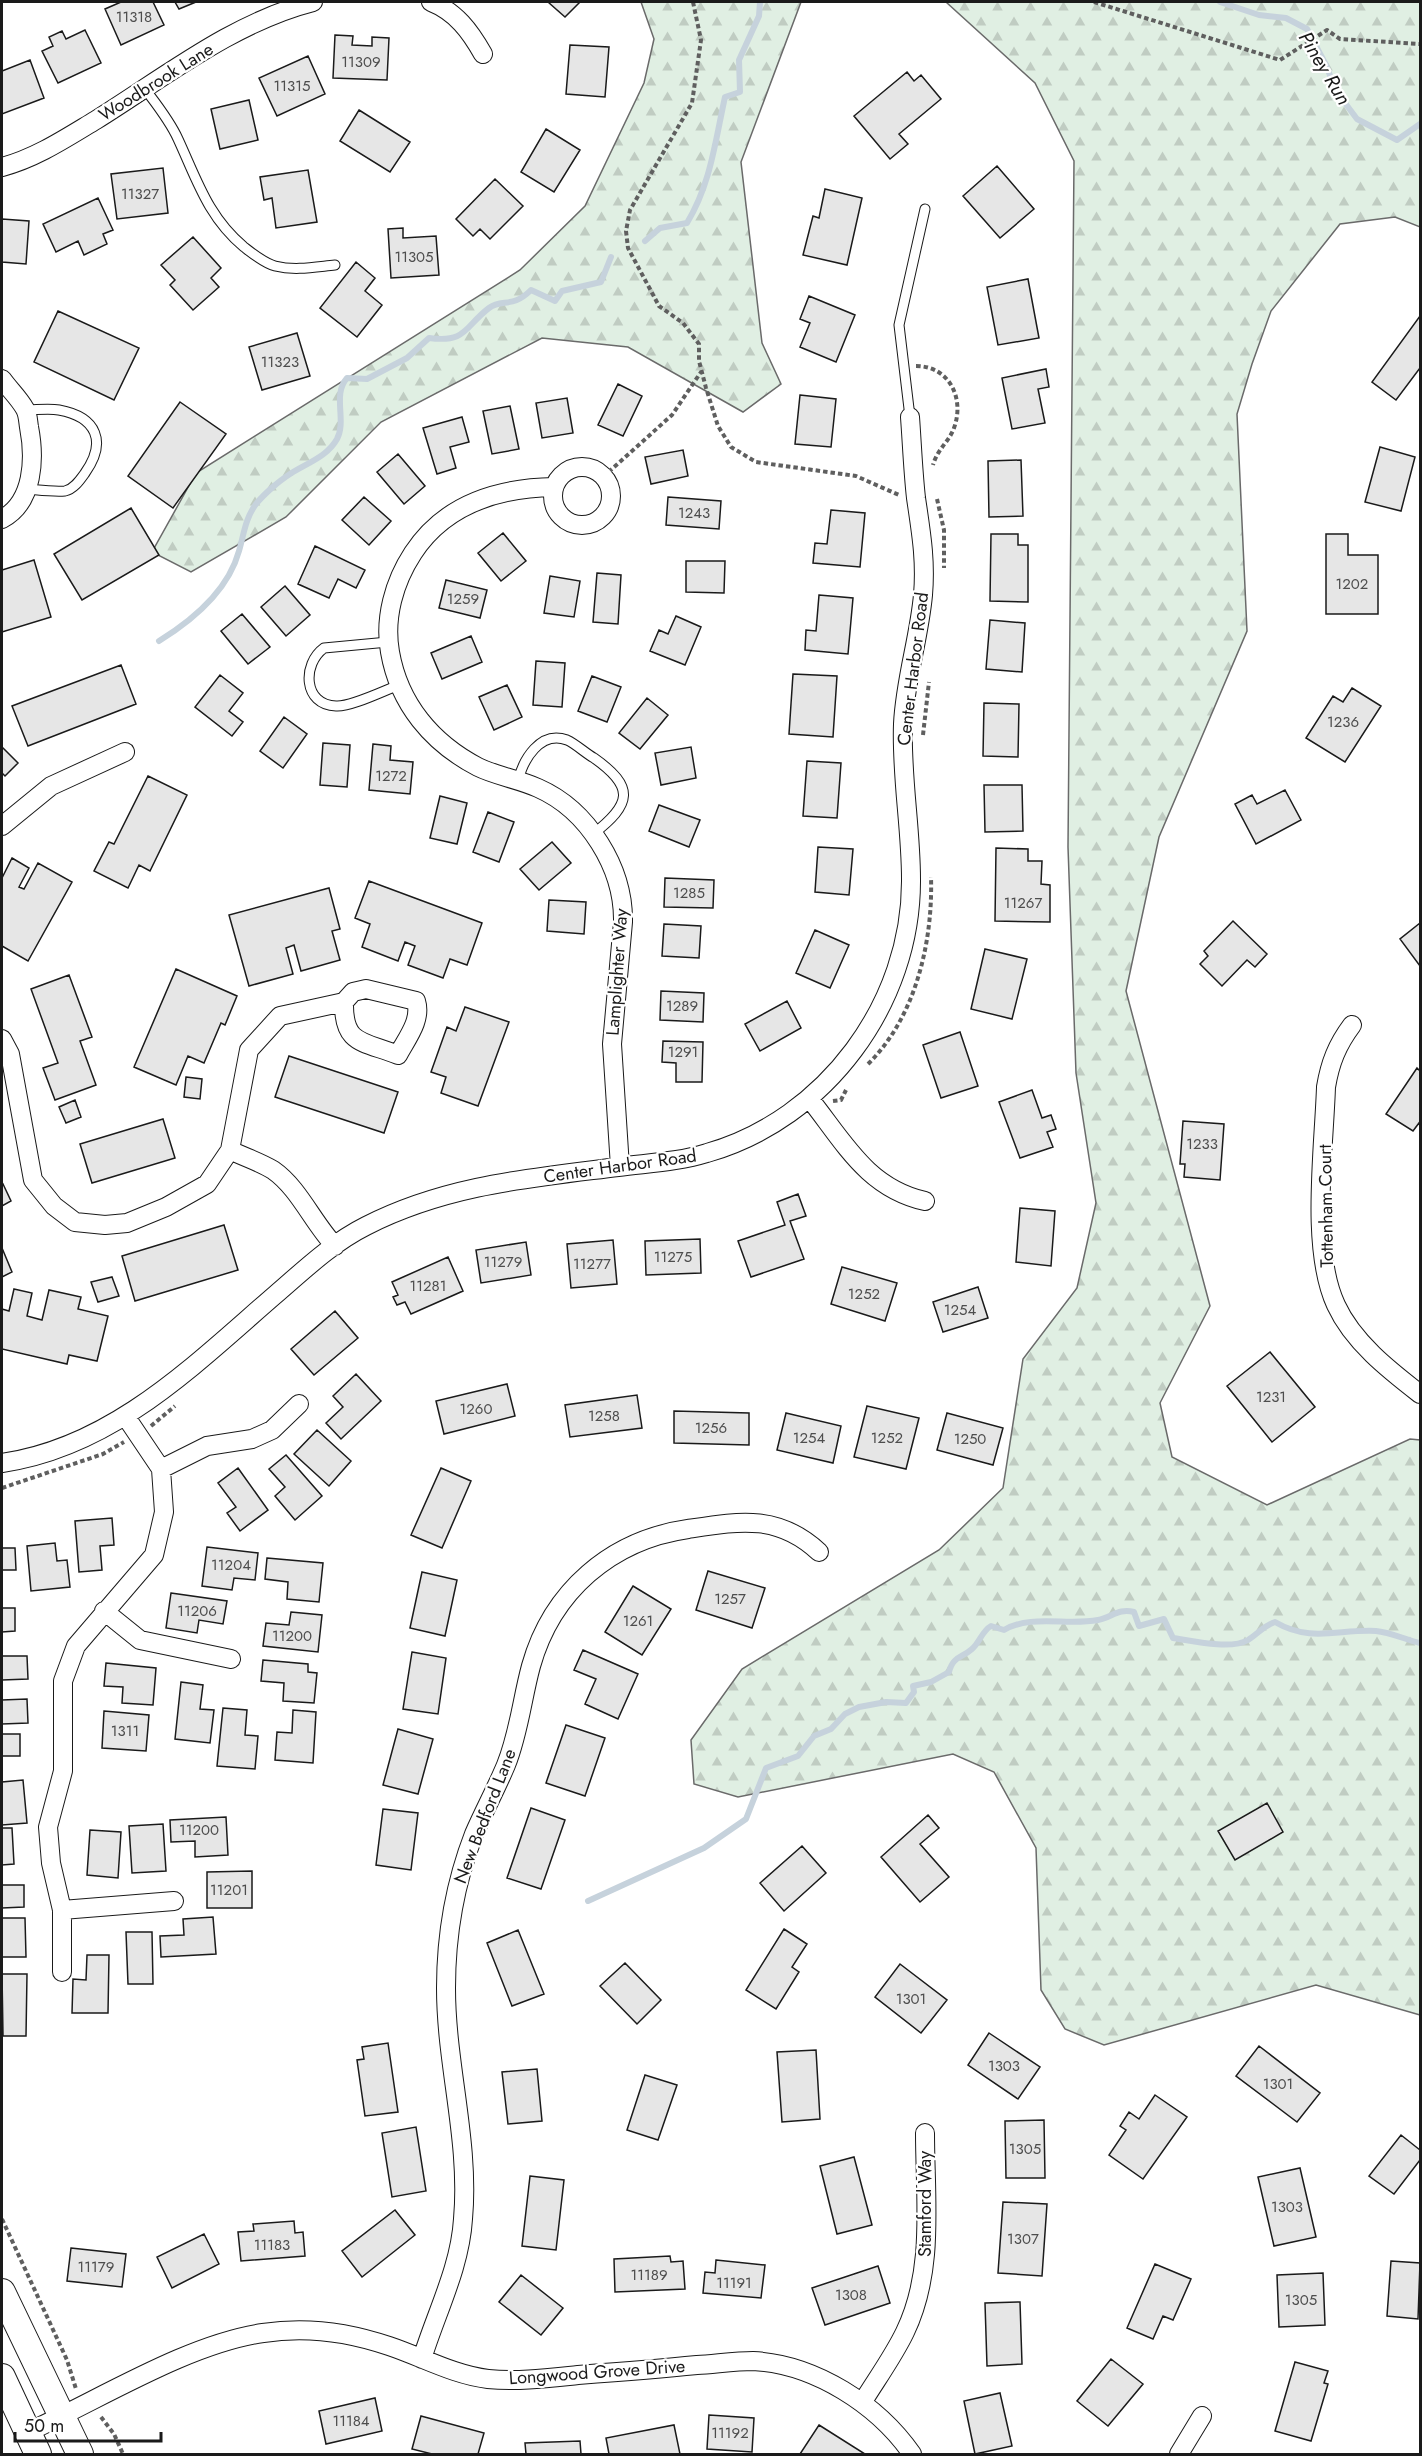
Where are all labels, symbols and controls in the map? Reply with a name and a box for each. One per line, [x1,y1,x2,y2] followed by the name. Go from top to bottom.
[116,6,152,28] house number: 11318
[1291,26,1358,111] water label: Piney Run
[94,36,218,128] street label: Woodbrook Lane
[341,51,381,73] house number: 11309
[274,75,310,97] house number: 11315
[121,183,159,205] house number: 11327
[394,246,434,268] house number: 11305
[261,351,299,373] house number: 11323
[678,502,710,524] house number: 1243
[1336,573,1368,595] house number: 1202
[447,588,479,610] house number: 1259
[891,591,935,747] street label: Center Harbor Road
[1327,711,1359,733] house number: 1236
[375,765,407,787] house number: 1272
[673,882,705,904] house number: 1285
[1004,892,1042,914] house number: 11267
[600,908,634,1036] street label: Lamplighter Way
[666,995,698,1017] house number: 1289
[668,1041,698,1063] house number: 1291
[1186,1133,1218,1155] house number: 1233
[542,1142,698,1190] street label: Center Harbor Road
[1312,1143,1340,1268] street label: Tottenham Court
[654,1246,692,1268] house number: 11275
[484,1251,522,1273] house number: 11279
[573,1253,611,1275] house number: 11277
[410,1275,446,1297] house number: 11281
[848,1283,880,1305] house number: 1252
[944,1299,976,1321] house number: 1254
[1256,1386,1286,1408] house number: 1231
[460,1398,492,1420] house number: 1260
[588,1405,620,1427] house number: 1258
[695,1417,727,1439] house number: 1256
[793,1427,825,1449] house number: 1254
[871,1427,903,1449] house number: 1252
[954,1428,986,1450] house number: 1250
[211,1554,251,1576] house number: 11204
[714,1588,746,1610] house number: 1257
[177,1600,217,1622] house number: 11206
[623,1610,653,1632] house number: 1261
[272,1625,312,1647] house number: 11200
[111,1720,139,1742] house number: 1311
[447,1745,523,1887] street label: New Bedford Lane
[179,1819,219,1841] house number: 11200
[210,1879,248,1901] house number: 11201
[896,1988,926,2010] house number: 1301
[988,2055,1020,2077] house number: 1303
[1263,2073,1293,2095] house number: 1301
[1009,2138,1041,2160] house number: 1305
[912,2151,938,2257] street label: Stamford Way
[1271,2196,1303,2218] house number: 1303
[1007,2228,1039,2250] house number: 1307
[254,2234,290,2256] house number: 11183
[78,2256,114,2278] house number: 11179
[630,2264,668,2286] house number: 11189
[716,2272,752,2294] house number: 11191
[835,2284,867,2306] house number: 1308
[1285,2289,1317,2311] house number: 1305
[508,2353,686,2391] street label: Longwood Grove Drive
[15,2405,160,2443] scale bar
[332,2410,370,2432] house number: 11184
[24,2413,64,2439] text: 50 m
[711,2422,749,2444] house number: 11192

